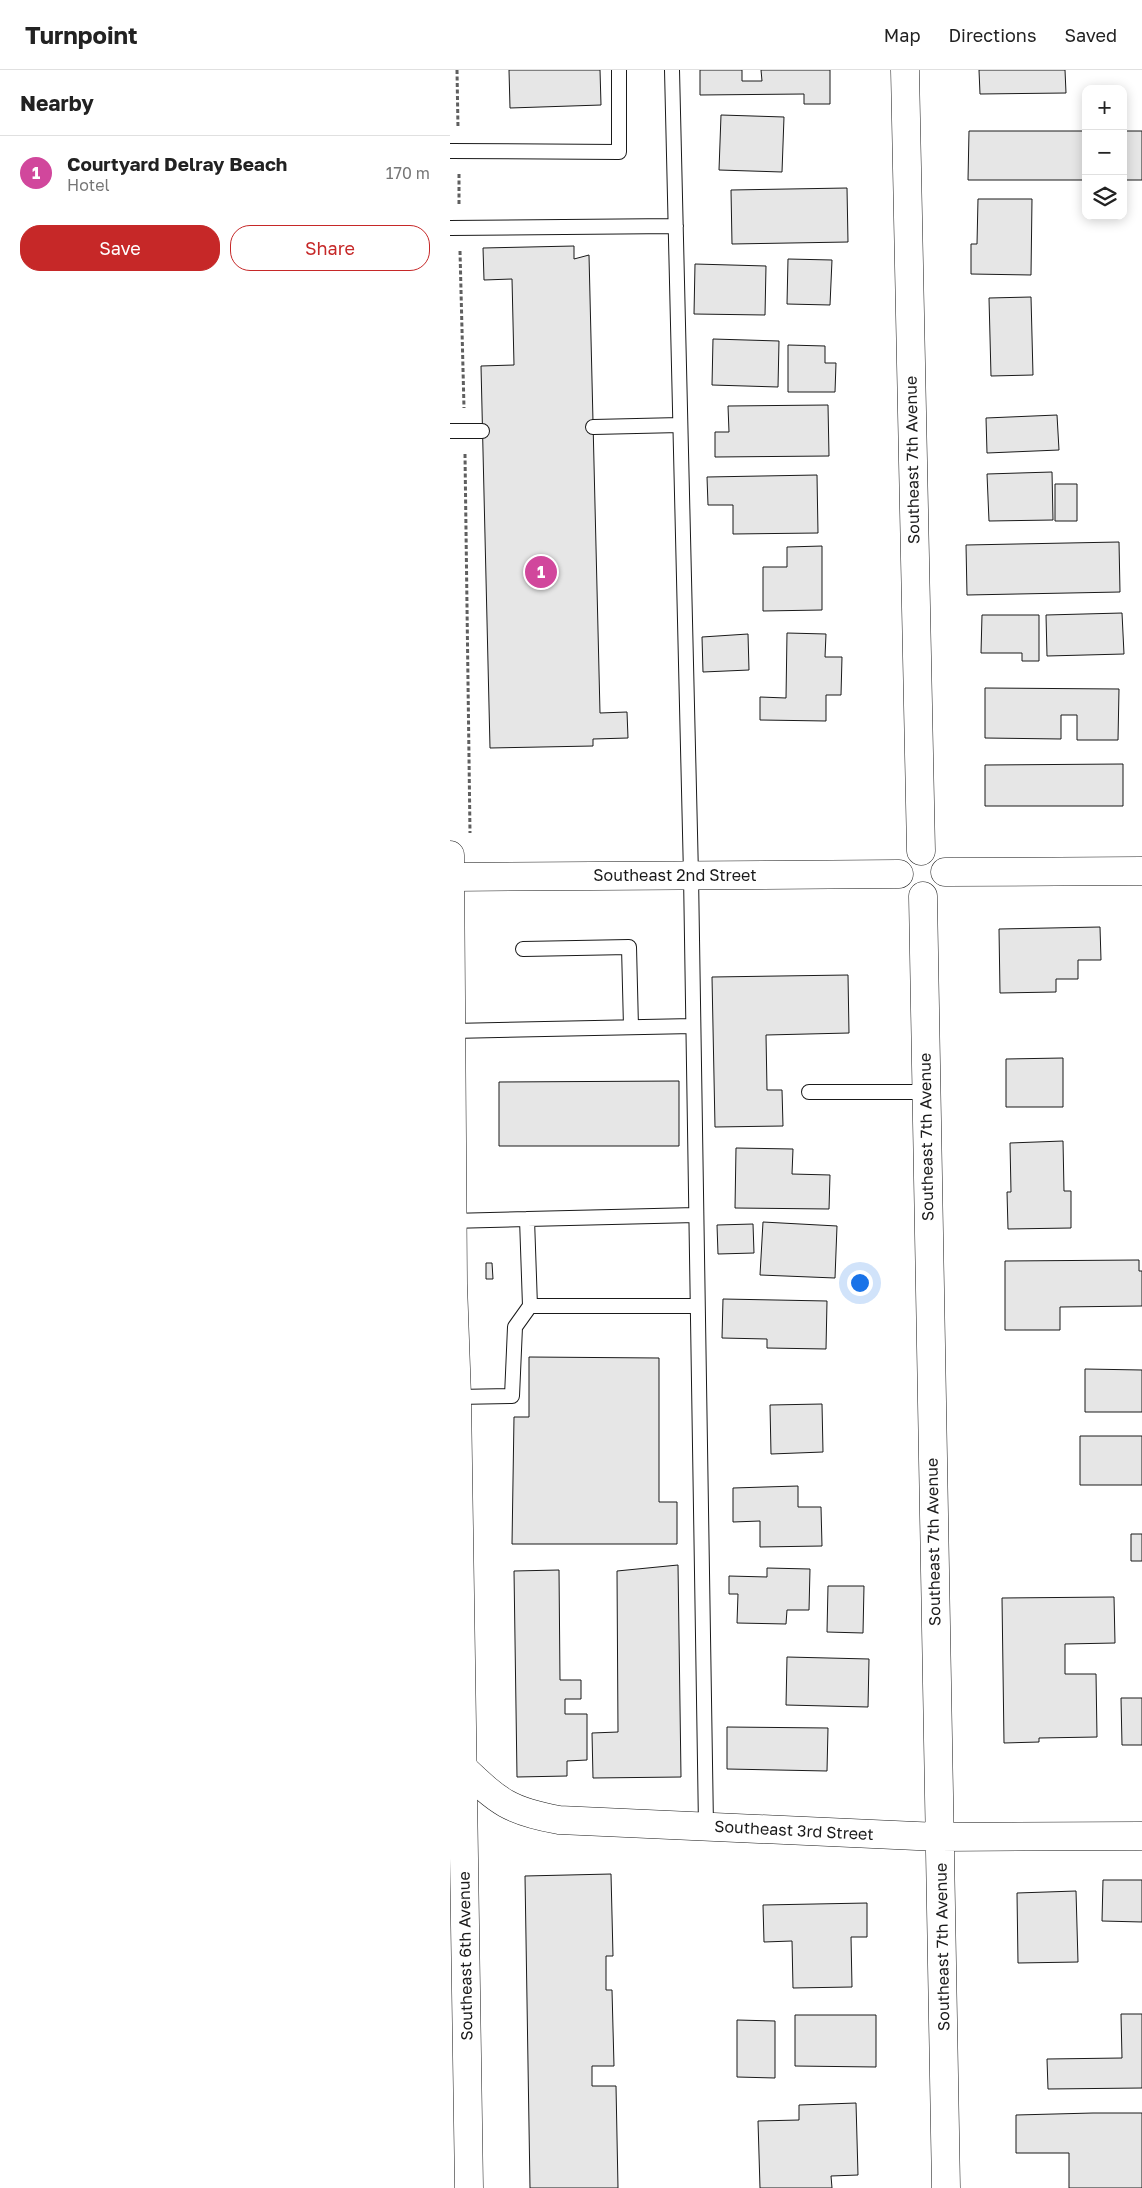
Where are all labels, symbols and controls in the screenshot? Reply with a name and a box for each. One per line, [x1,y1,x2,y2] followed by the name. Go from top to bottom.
[25,20,138,49] text: Turnpoint
[884,24,920,46] text: Map
[948,24,1036,46] text: Directions
[1064,24,1117,46] text: Saved
[1082,85,1127,220] map controls
[1082,85,1127,130] button: +
[20,90,94,116] text: Nearby
[1082,130,1127,175] button: −
[67,152,287,175] text: Courtyard Delray Beach
[32,163,40,183] text: 1
[386,163,430,183] text: 170 m
[67,175,110,195] text: Hotel
[1082,175,1127,220] button: layers
[20,225,220,271] button: Save
[230,225,430,271] button: Share
[901,376,923,544] street label: Southeast 7th Avenue
[525,553,557,591] pin: 1
[593,865,757,885] street label: Southeast 2nd Street
[915,1053,937,1221] street label: Southeast 7th Avenue
[847,1270,873,1296] your location
[922,1458,944,1626] street label: Southeast 7th Avenue
[714,1816,874,1844] street label: Southeast 3rd Street
[931,1863,953,2031] street label: Southeast 7th Avenue
[454,1871,476,2041] street label: Southeast 6th Avenue

